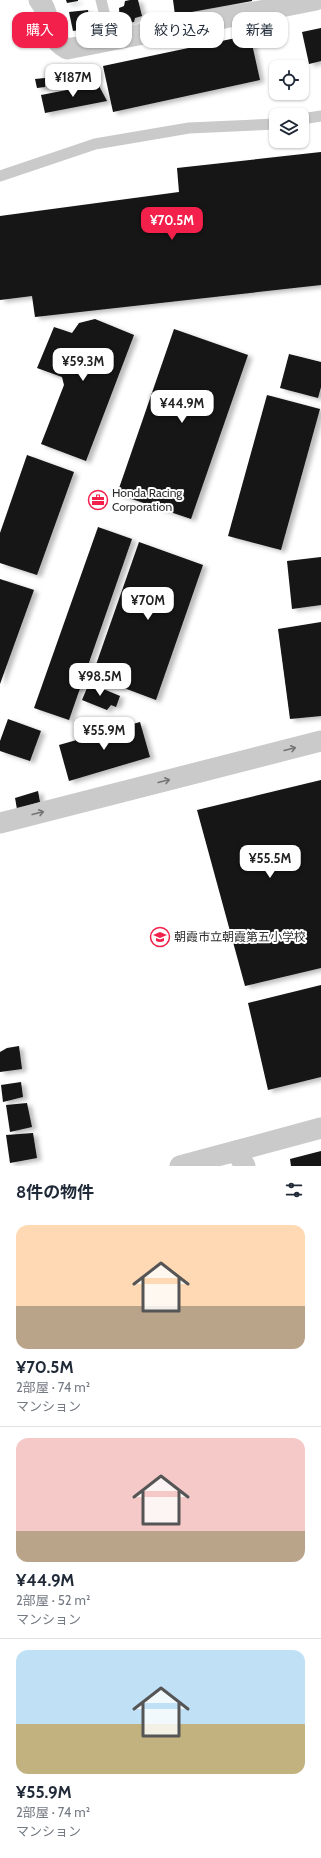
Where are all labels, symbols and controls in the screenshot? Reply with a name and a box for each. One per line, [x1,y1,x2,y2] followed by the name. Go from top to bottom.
[12,12,68,48] chip: 購入
[76,12,132,48] chip: 賃貸
[140,12,224,48] chip: 絞り込み
[232,12,288,48] chip: 新着
[269,60,309,148] map controls
[269,60,309,100] button: locate
[45,64,101,98] pin: ¥187M
[54,69,92,85] text: ¥187M
[269,108,309,148] button: layers
[139,207,205,241] pin: ¥70.5M
[150,212,194,228] text: ¥70.5M
[50,348,116,382] pin: ¥59.3M
[62,353,104,369] text: ¥59.3M
[149,390,215,424] pin: ¥44.9M
[160,395,204,411] text: ¥44.9M
[112,485,183,514] place label: Honda Racing Corporation
[87,489,109,511] office icon: Honda Racing Corporation
[124,587,172,621] pin: ¥70M
[131,592,165,608] text: ¥70M
[67,663,133,697] pin: ¥98.5M
[78,668,122,684] text: ¥98.5M
[71,717,137,751] pin: ¥55.9M
[83,722,125,738] text: ¥55.9M
[283,745,296,752] one-way arrow
[157,777,170,784] one-way arrow
[31,809,44,816] one-way arrow
[237,845,303,879] pin: ¥55.5M
[249,850,291,866] text: ¥55.5M
[149,926,171,948] school or university icon: 朝霞市立朝霞第五小学校
[174,929,306,944] place label: 朝霞市立朝霞第五小学校
[283,1179,305,1201] icon: filters
[16,1182,94,1202] text: 8件の物件
[125,1251,197,1323] icon: home
[16,1357,74,1377] text: ¥70.5M
[16,1379,90,1395] text: 2部屋 · 74 m²
[16,1398,81,1414] text: マンション
[125,1464,197,1536] icon: home
[16,1570,74,1590] text: ¥44.9M
[16,1592,90,1608] text: 2部屋 · 52 m²
[16,1611,81,1627] text: マンション
[125,1676,197,1748] icon: home
[16,1782,72,1802] text: ¥55.9M
[16,1804,90,1820] text: 2部屋 · 74 m²
[16,1823,81,1839] text: マンション

